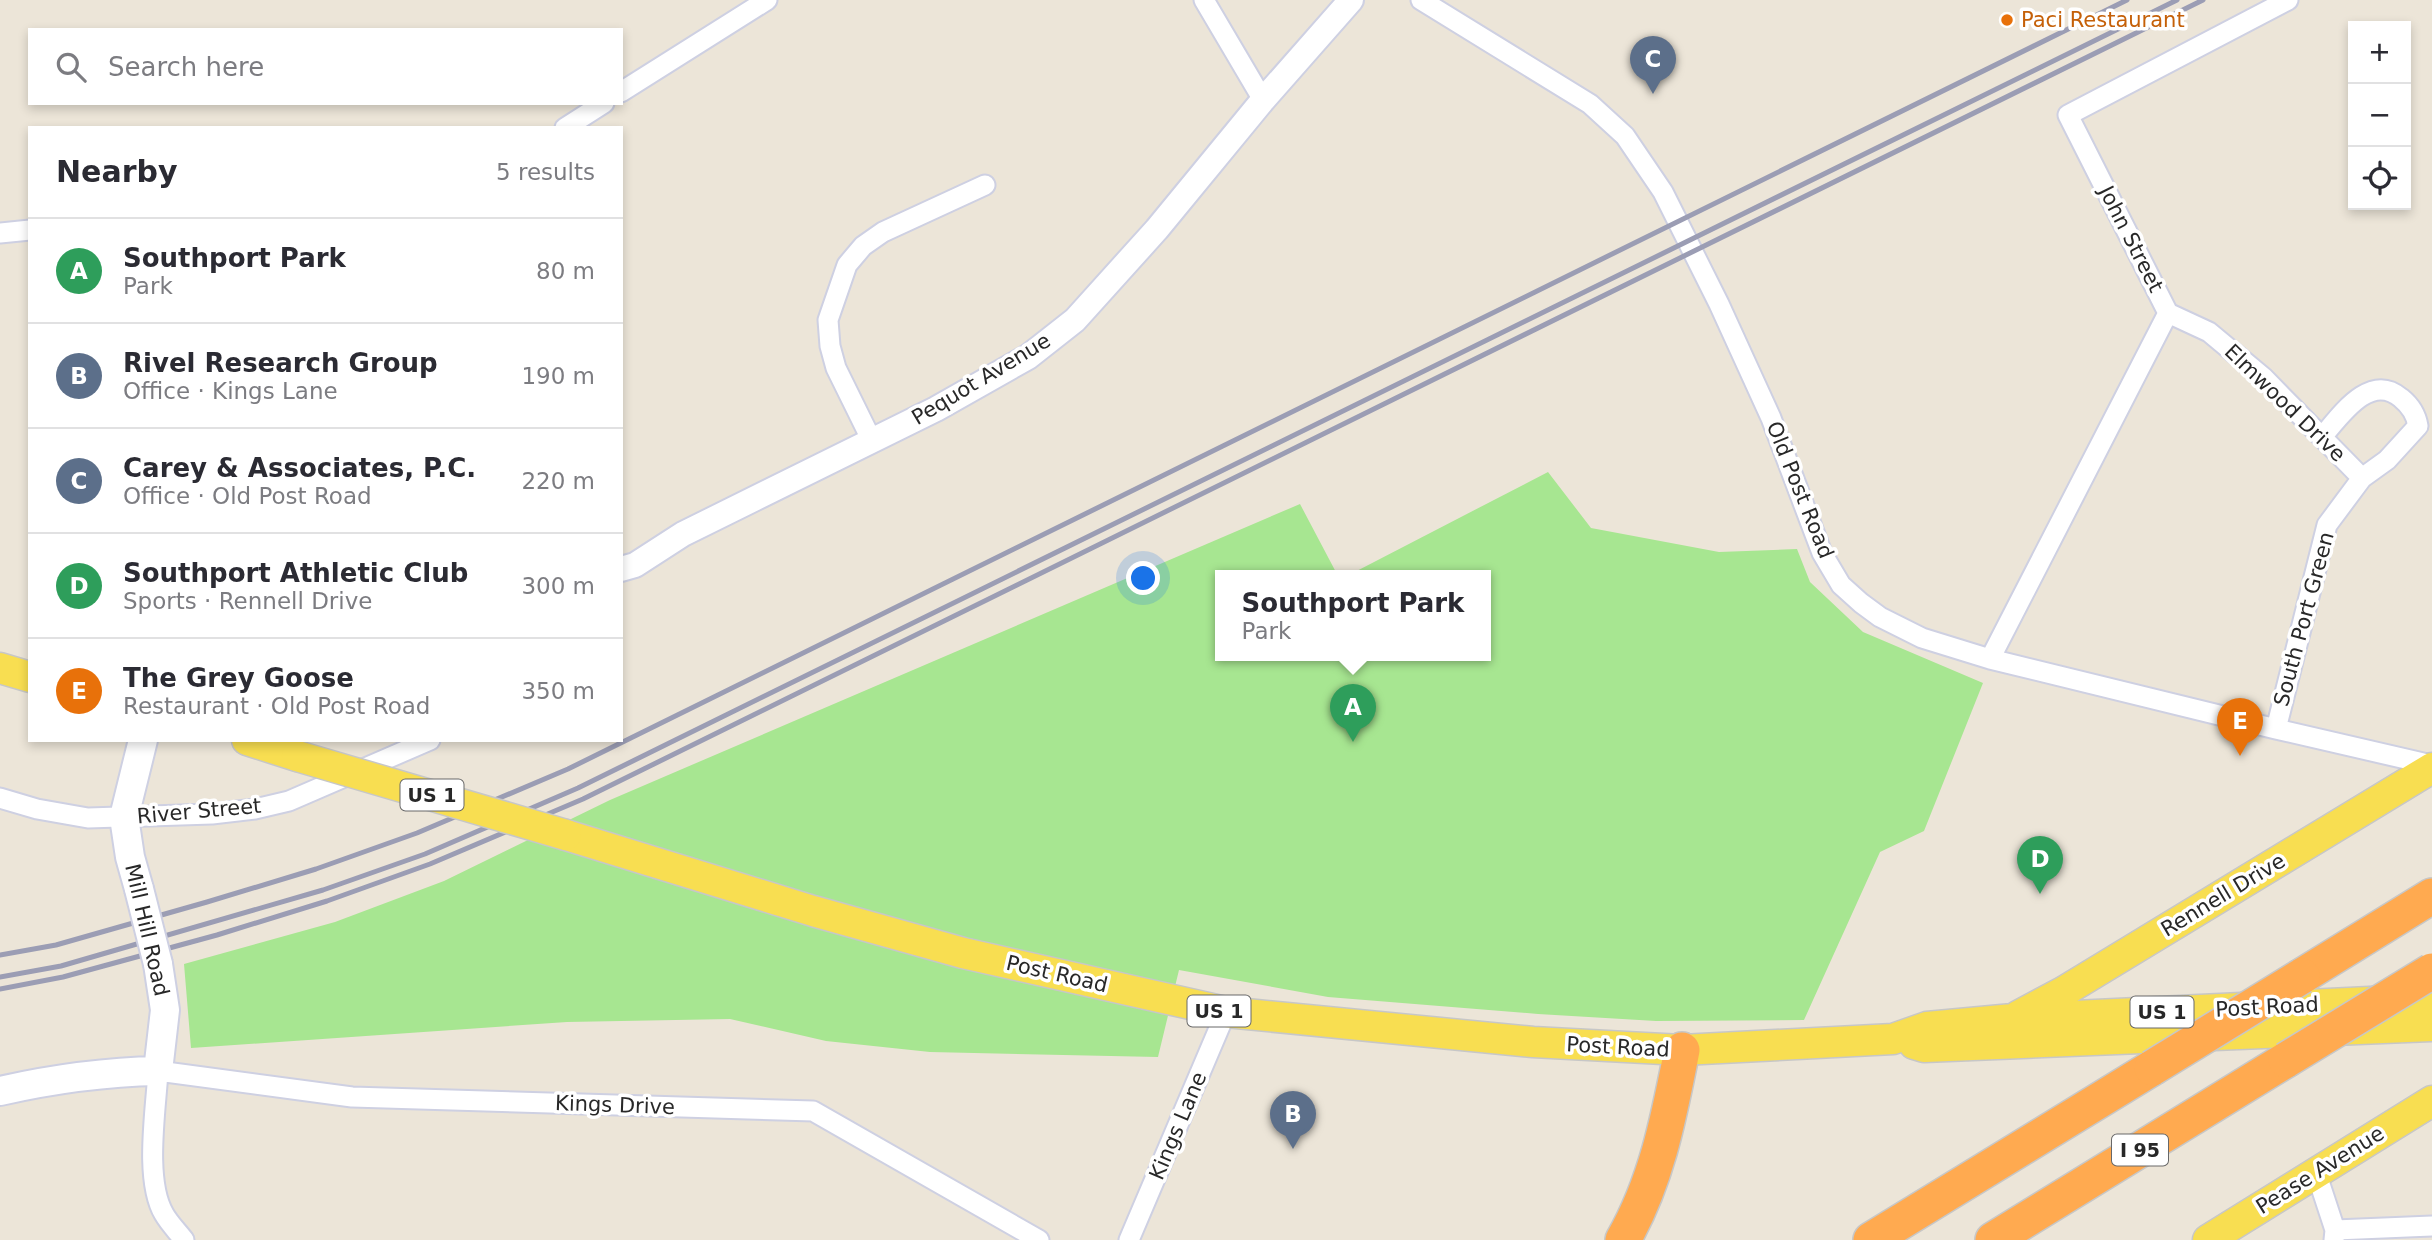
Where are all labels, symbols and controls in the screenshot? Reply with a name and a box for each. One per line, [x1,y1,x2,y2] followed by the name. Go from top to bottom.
[2021,8,2185,32] place label: Paci Restaurant
[1999,12,2015,28] marker: Paci Restaurant
[2348,21,2411,210] map controls
[2348,21,2411,84] button: +
[28,28,623,105] search box
[1630,36,1676,94] pin: C
[52,48,90,86] icon: search
[108,52,264,82] text: Search here
[2348,84,2411,147] button: −
[2348,147,2411,210] button: locate
[56,154,178,189] text: Nearby
[496,159,595,185] text: 5 results
[2093,180,2168,296] street label: John Street
[123,243,346,273] text: Southport Park
[70,258,88,284] text: A
[536,258,595,284] text: 80 m
[123,273,173,299] text: Park
[907,328,1055,430] street label: Pequot Avenue
[2220,339,2350,467] street label: Elmwood Drive
[123,348,438,378] text: Rivel Research Group
[70,363,88,389] text: B
[521,363,595,389] text: 190 m
[123,378,338,404] text: Office · Kings Lane
[1762,418,1838,562] street label: Old Post Road
[123,453,476,483] text: Carey & Associates, P.C.
[71,468,87,494] text: C
[521,468,595,494] text: 220 m
[123,483,372,509] text: Office · Old Post Road
[2269,529,2339,709] street label: South Port Green
[123,558,468,588] text: Southport Athletic Club
[1126,561,1160,595] your location
[1215,570,1491,661] popup
[69,573,89,599] text: D
[521,573,595,599] text: 300 m
[123,588,372,614] text: Sports · Rennell Drive
[1242,588,1464,618] text: Southport Park
[1242,618,1291,644] text: Park
[123,663,354,693] text: The Grey Goose
[71,678,87,704] text: E
[521,678,595,704] text: 350 m
[1330,684,1376,742] pin: A
[123,693,430,719] text: Restaurant · Old Post Road
[2217,698,2263,756] pin: E
[400,780,464,810] road number: US 1
[136,794,262,828] street label: River Street
[2017,836,2063,894] pin: D
[2157,849,2289,941] street label: Rennell Drive
[120,862,174,998] street label: Mill Hill Road
[1004,951,1110,997] street label: Post Road
[2215,992,2319,1022] street label: Post Road
[1188,995,1250,1026] road number: US 1
[2130,996,2194,1028] road number: US 1
[1566,1032,1670,1062] street label: Post Road
[1145,1069,1211,1183] street label: Kings Lane
[555,1091,675,1119] street label: Kings Drive
[1270,1091,1316,1149] pin: B
[2252,1121,2388,1219] street label: Pease Avenue
[2112,1134,2168,1166] road number: I 95

